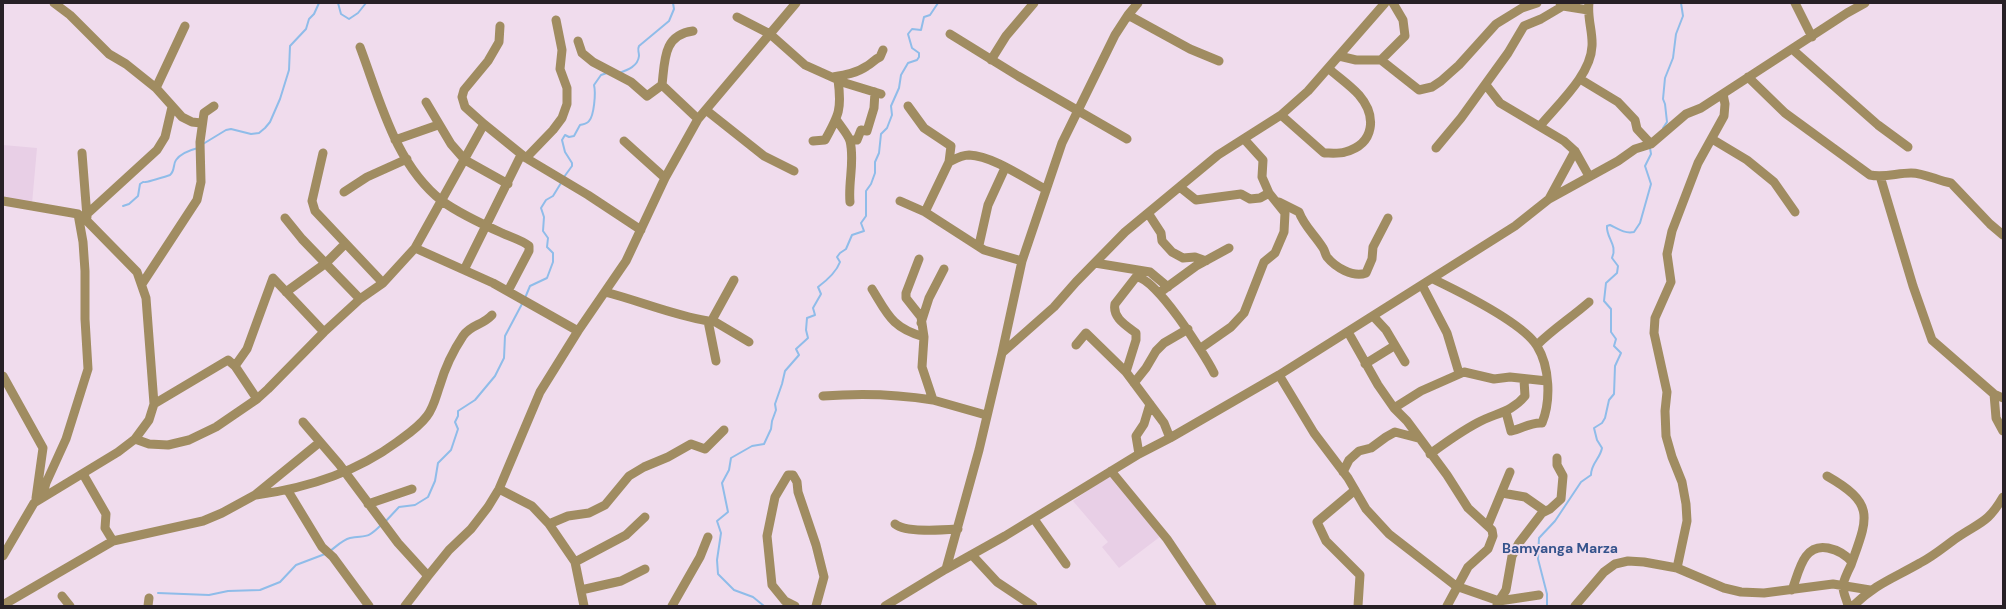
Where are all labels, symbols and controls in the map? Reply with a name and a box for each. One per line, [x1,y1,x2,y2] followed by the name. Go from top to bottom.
[1502,541,1618,557] district label: Bamyanga Marza

